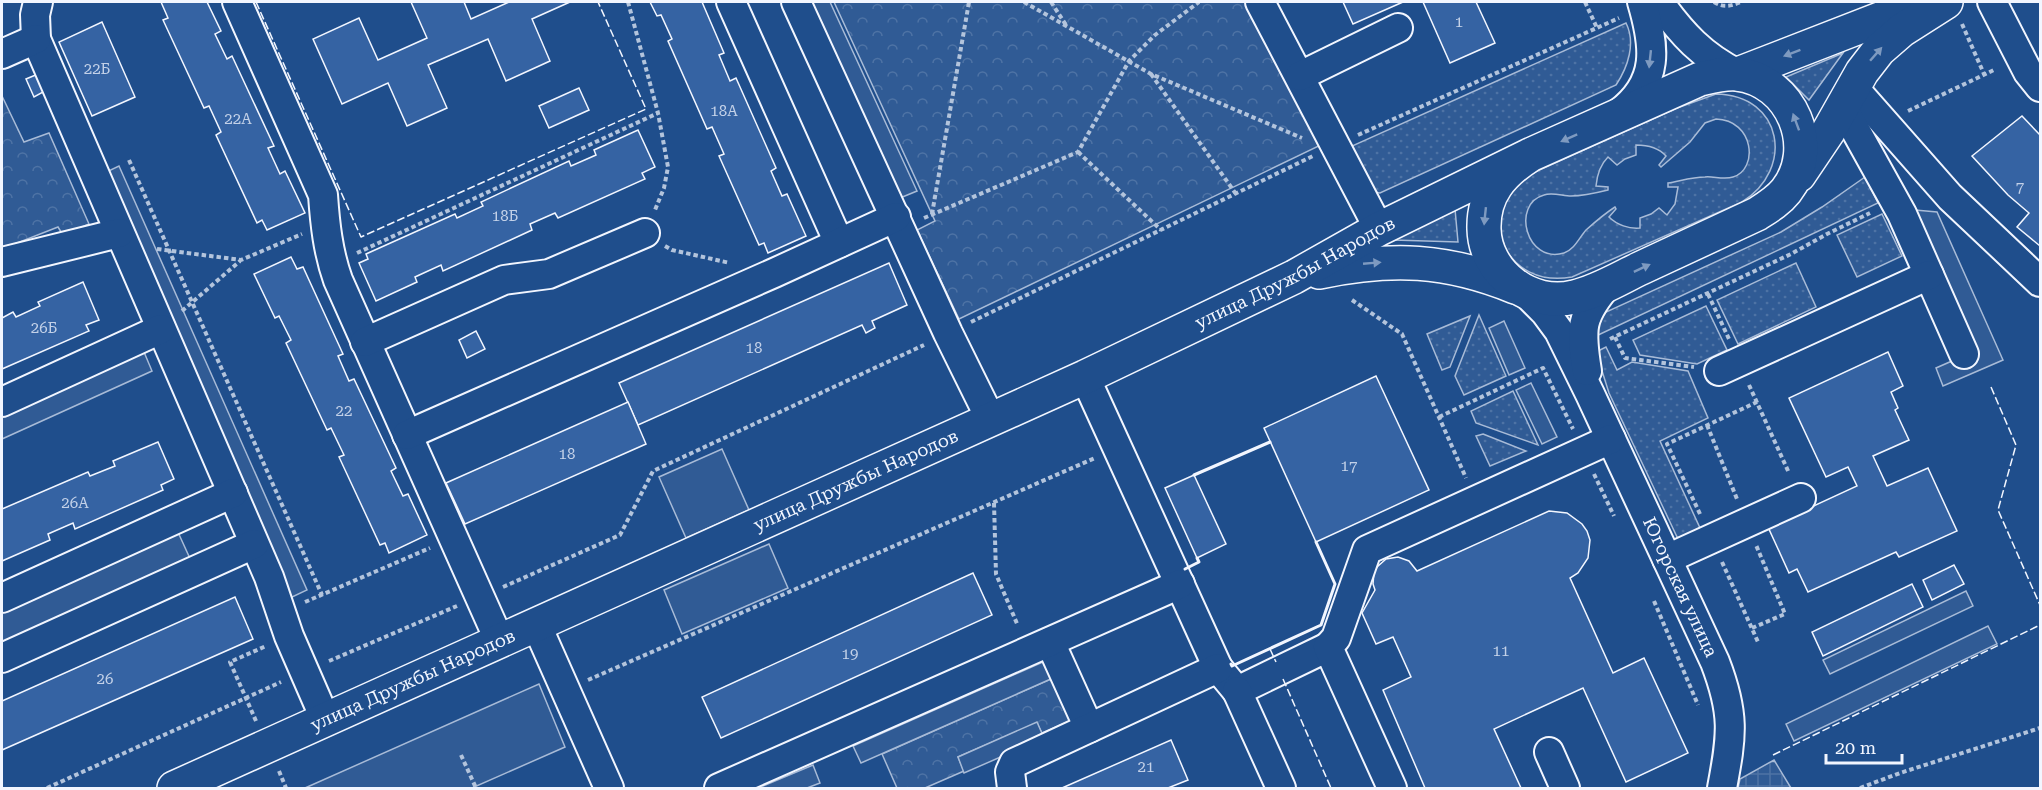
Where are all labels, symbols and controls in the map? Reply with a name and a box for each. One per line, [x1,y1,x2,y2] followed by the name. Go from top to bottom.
[1455,13,1463,31] house number: 1
[1869,47,1882,62] one-way arrow
[1783,48,1801,58] one-way arrow
[1646,49,1655,68] one-way arrow
[84,60,111,78] house number: 22Б
[710,102,738,120] house number: 18А
[224,110,252,128] house number: 22А
[1791,113,1800,131] one-way arrow
[1560,133,1578,143] one-way arrow
[2016,178,2024,196] house number: 7
[492,207,519,225] house number: 18Б
[1480,207,1490,226] one-way arrow
[1192,212,1398,333] street label: улица Дружбы Народов
[1363,258,1382,268] one-way arrow
[1634,263,1651,272] one-way arrow
[31,319,58,337] house number: 26Б
[746,339,762,357] house number: 18
[336,402,352,420] house number: 22
[750,425,961,535] street label: улица Дружбы Народов
[559,445,575,463] house number: 18
[1341,457,1357,475] house number: 17
[61,494,89,512] house number: 26А
[1639,514,1722,660] street label: Югорская улица
[307,624,518,735] street label: улица Дружбы Народов
[1493,642,1509,660] house number: 11
[842,645,858,663] house number: 19
[97,670,113,688] house number: 26
[1826,727,1902,765] scale bar
[1835,737,1876,758] text: 20 m
[1138,758,1154,776] house number: 21

